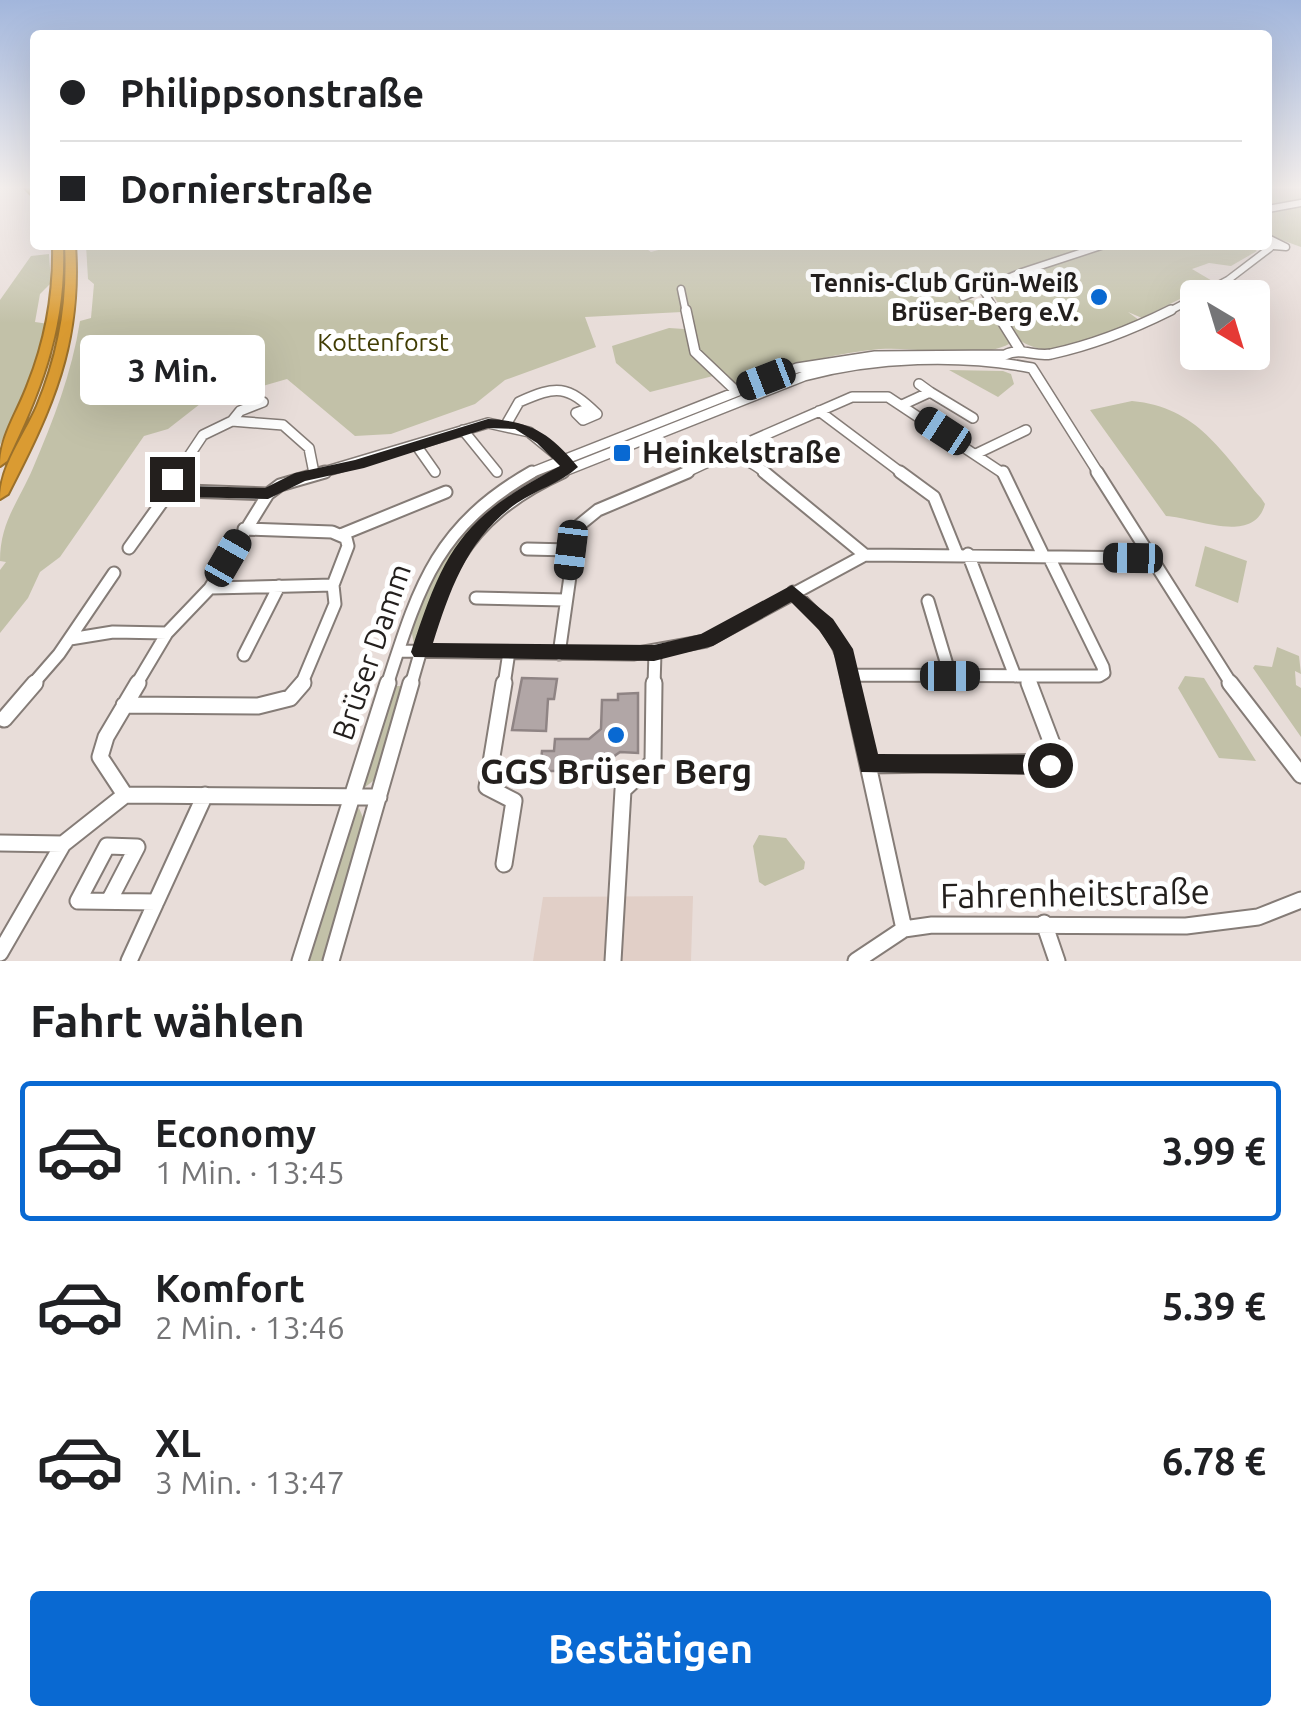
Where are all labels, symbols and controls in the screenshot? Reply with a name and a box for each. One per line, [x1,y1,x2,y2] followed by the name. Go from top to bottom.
[120,72,424,114] text: Philippsonstraße
[120,168,373,210] text: Dornierstraße
[810,269,1079,326] place label: Tennis-Club Grün-Weiß Brüser-Berg e.V.
[1180,280,1270,370] north arrow
[1180,280,1270,370] map controls
[1088,286,1110,308] marker: Tennis-Club Grün-Weiß Brüser-Berg e.V.
[317,328,449,356] park label: Kottenforst
[80,334,264,404] callout: 3 Min.
[128,352,217,388] text: 3 Min.
[733,354,799,404] car
[910,402,976,460] car
[642,435,841,469] place label: Heinkelstraße
[611,442,633,464] marker: Heinkelstraße
[150,457,195,502] route end
[552,518,590,582] car
[200,525,256,591] car
[1103,542,1163,574] car
[325,559,417,744] street label: Brüser Damm
[920,661,980,691] car
[605,724,627,746] marker: GGS Brüser Berg
[1028,743,1073,788] route start
[480,751,752,791] place label: GGS Brüser Berg
[940,871,1210,915] street label: Fahrenheitstraße
[30,995,305,1046] text: Fahrt wählen
[35,1106,125,1196] icon: car
[155,1112,316,1154] text: Economy
[1162,1130,1266,1172] text: 3.99 €
[155,1154,345,1190] text: 1 Min. · 13:45
[35,1261,125,1351] icon: car
[155,1267,305,1309] text: Komfort
[1162,1285,1266,1327] text: 5.39 €
[155,1309,345,1345] text: 2 Min. · 13:46
[35,1416,125,1506] icon: car
[155,1422,201,1464] text: XL
[1162,1440,1266,1482] text: 6.78 €
[155,1464,345,1500] text: 3 Min. · 13:47
[30,1591,1271,1706] button: Bestätigen

